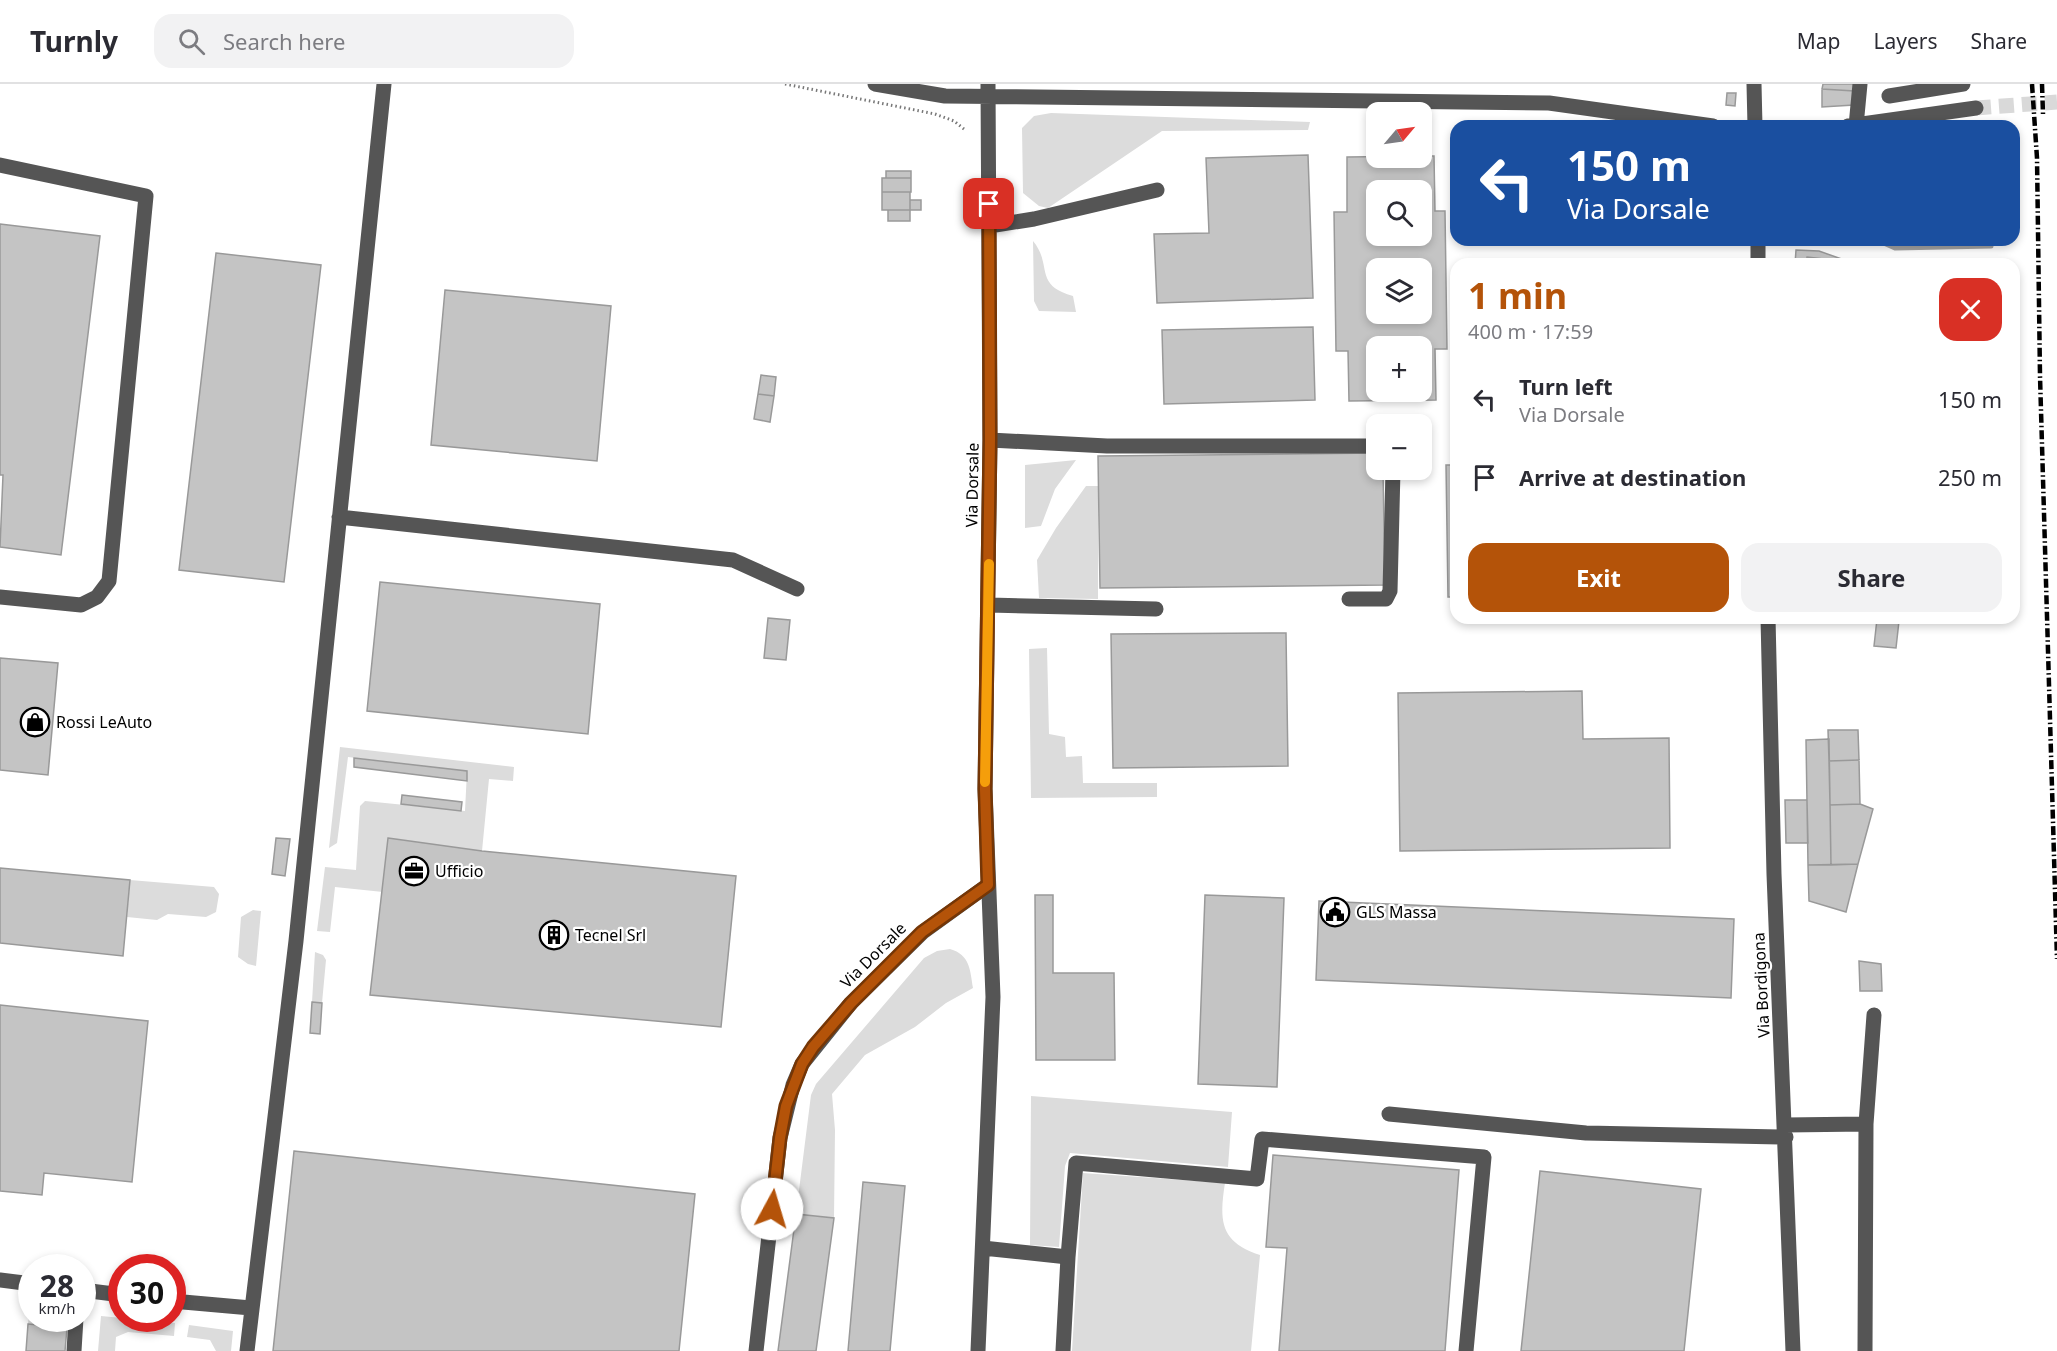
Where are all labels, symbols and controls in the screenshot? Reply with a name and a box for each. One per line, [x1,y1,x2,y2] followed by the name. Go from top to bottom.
[154,14,574,68] search box
[30,22,118,60] text: Turnly
[175,25,208,58] icon: search
[223,26,345,56] text: Search here
[1797,27,1841,55] text: Map
[1874,27,1938,55] text: Layers
[1971,27,2027,55] text: Share
[1366,102,1432,168] north arrow
[1366,102,1432,480] map controls
[1567,136,1691,193] text: 150 m
[1468,144,1546,222] icon: left
[963,178,1014,229] pin
[1366,180,1432,246] button: search
[972,187,1005,220] icon: arrive
[1567,190,1710,227] text: Via Dorsale
[1366,258,1432,324] button: layers
[1468,271,1567,320] text: 1 min
[1939,278,2002,341] button: close
[1468,318,1593,345] text: 400 m · 17:59
[1366,336,1432,402] button: +
[1519,371,1613,401] text: Turn left
[1468,383,1501,416] icon: left
[1938,384,2002,414] text: 150 m
[1519,401,1625,428] text: Via Dorsale
[1366,414,1432,480] button: −
[960,443,984,527] street label: Via Dorsale
[1468,461,1501,494] icon: arrive
[1519,462,1746,492] text: Arrive at destination
[1938,462,2002,492] text: 250 m
[1468,543,1729,612] button: Exit
[1741,543,2002,612] button: Share
[19,706,51,738] shop icon: Rossi LeAuto
[56,711,152,733] place label: Rossi LeAuto
[398,855,430,887] office icon: Ufficio
[435,860,483,882] place label: Ufficio
[1319,896,1351,928] public building icon: GLS Massa
[1356,901,1437,923] place label: GLS Massa
[835,917,911,993] street label: Via Dorsale
[538,919,570,951] building icon: Tecnel Srl
[575,924,646,946] place label: Tecnel Srl
[1747,932,1775,1038] street label: Via Bordigona
[740,1177,804,1241] position arrow
[108,1254,186,1332] speed limit sign: 30
[40,1265,74,1306] text: 28
[39,1298,75,1318] text: km/h

